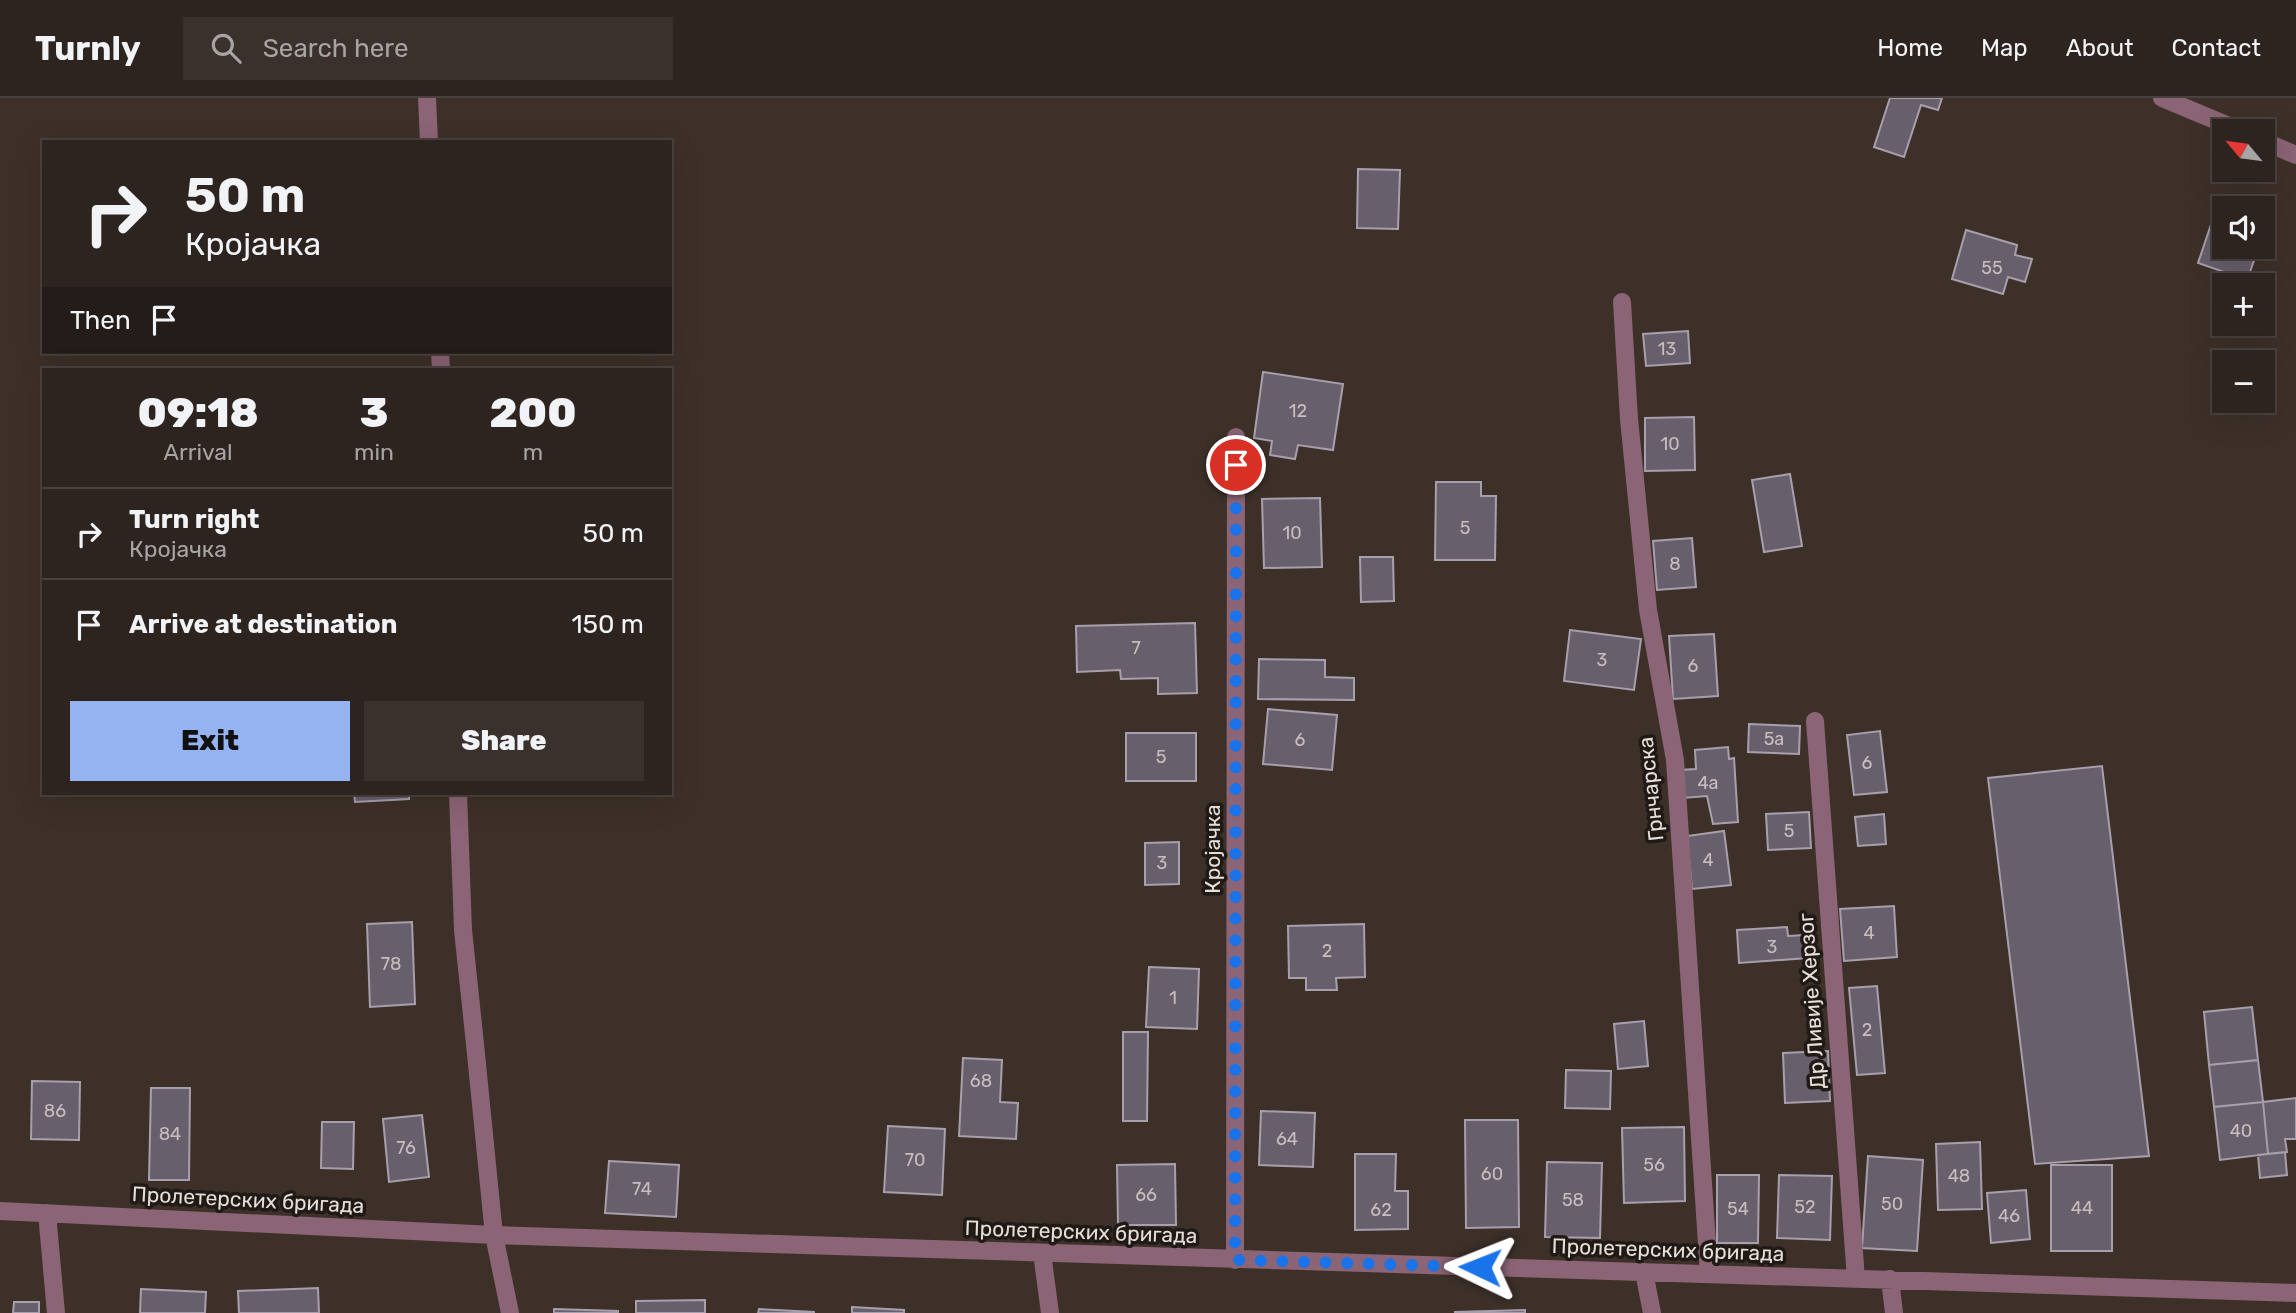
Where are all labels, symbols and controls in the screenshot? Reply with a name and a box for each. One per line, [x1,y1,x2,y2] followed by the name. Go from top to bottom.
[183,17,673,80] search box
[35,29,141,68] text: Turnly
[207,29,245,67] icon: search
[263,33,409,64] text: Search here
[1877,34,1943,62] text: Home
[1981,34,2028,62] text: Map
[2066,34,2134,62] text: About
[2172,34,2261,62] text: Contact
[2212,119,2275,182] north arrow
[2212,119,2275,413] map controls
[185,166,305,224] text: 50 m
[70,168,161,259] icon: right
[2212,196,2275,259] button: sound
[185,225,321,263] text: Кројачка
[1981,257,2003,279] house number: 55
[2212,273,2275,336] button: +
[145,301,183,339] icon: arrive
[70,305,131,336] text: Then
[1658,338,1676,360] house number: 13
[2212,350,2275,413] button: −
[137,388,259,438] text: 09:18
[360,388,388,438] text: 3
[489,388,577,438] text: 200
[1289,400,1307,422] house number: 12
[1660,433,1680,455] house number: 10
[1206,435,1266,495] pin
[164,438,233,466] text: Arrival
[354,438,394,466] text: min
[523,438,543,466] text: m
[1217,446,1255,484] icon: arrive
[129,504,259,535] text: Turn right
[70,515,108,553] icon: right
[1460,517,1470,539] house number: 5
[583,518,644,549] text: 50 m
[1282,522,1302,544] house number: 10
[129,535,227,563] text: Кројачка
[1669,553,1681,575] house number: 8
[70,606,108,644] icon: arrive
[129,609,397,640] text: Arrive at destination
[571,609,644,640] text: 150 m
[1131,637,1141,659] house number: 7
[1597,649,1607,671] house number: 3
[1688,655,1699,677] house number: 6
[70,701,350,781] button: Exit
[364,701,644,781] button: Share
[1764,728,1784,750] house number: 5a
[1295,729,1306,751] house number: 6
[1633,736,1668,842] street label: Грнчарска
[1156,746,1166,768] house number: 5
[1862,752,1873,774] house number: 6
[1697,772,1719,794] house number: 4a
[1200,804,1225,894] street label: Кројачка
[1784,820,1794,842] house number: 5
[1702,849,1714,871] house number: 4
[1157,852,1167,874] house number: 3
[1793,912,1830,1090] street label: Др Ливије Херзог
[1863,922,1875,944] house number: 4
[1767,936,1777,958] house number: 3
[1322,940,1332,962] house number: 2
[381,953,401,975] house number: 78
[1169,987,1177,1009] house number: 1
[1862,1019,1872,1041] house number: 2
[970,1070,992,1092] house number: 68
[44,1100,66,1122] house number: 86
[2230,1120,2252,1142] house number: 40
[159,1123,181,1145] house number: 84
[1276,1128,1298,1150] house number: 64
[396,1137,416,1159] house number: 76
[905,1149,925,1171] house number: 70
[1643,1154,1665,1176] house number: 56
[1481,1163,1503,1185] house number: 60
[1948,1165,1970,1187] house number: 48
[632,1178,652,1200] house number: 74
[131,1181,365,1218] street label: Пролетерских бригада
[1135,1184,1157,1206] house number: 66
[1562,1189,1584,1211] house number: 58
[1881,1193,1903,1215] house number: 50
[1794,1196,1816,1218] house number: 52
[2071,1197,2093,1219] house number: 44
[1727,1198,1749,1220] house number: 54
[1370,1199,1392,1221] house number: 62
[1998,1205,2020,1227] house number: 46
[964,1215,1198,1248] street label: Пролетерских бригада
[1443,1230,1517,1304] position arrow
[1551,1233,1785,1266] street label: Пролетерских бригада

